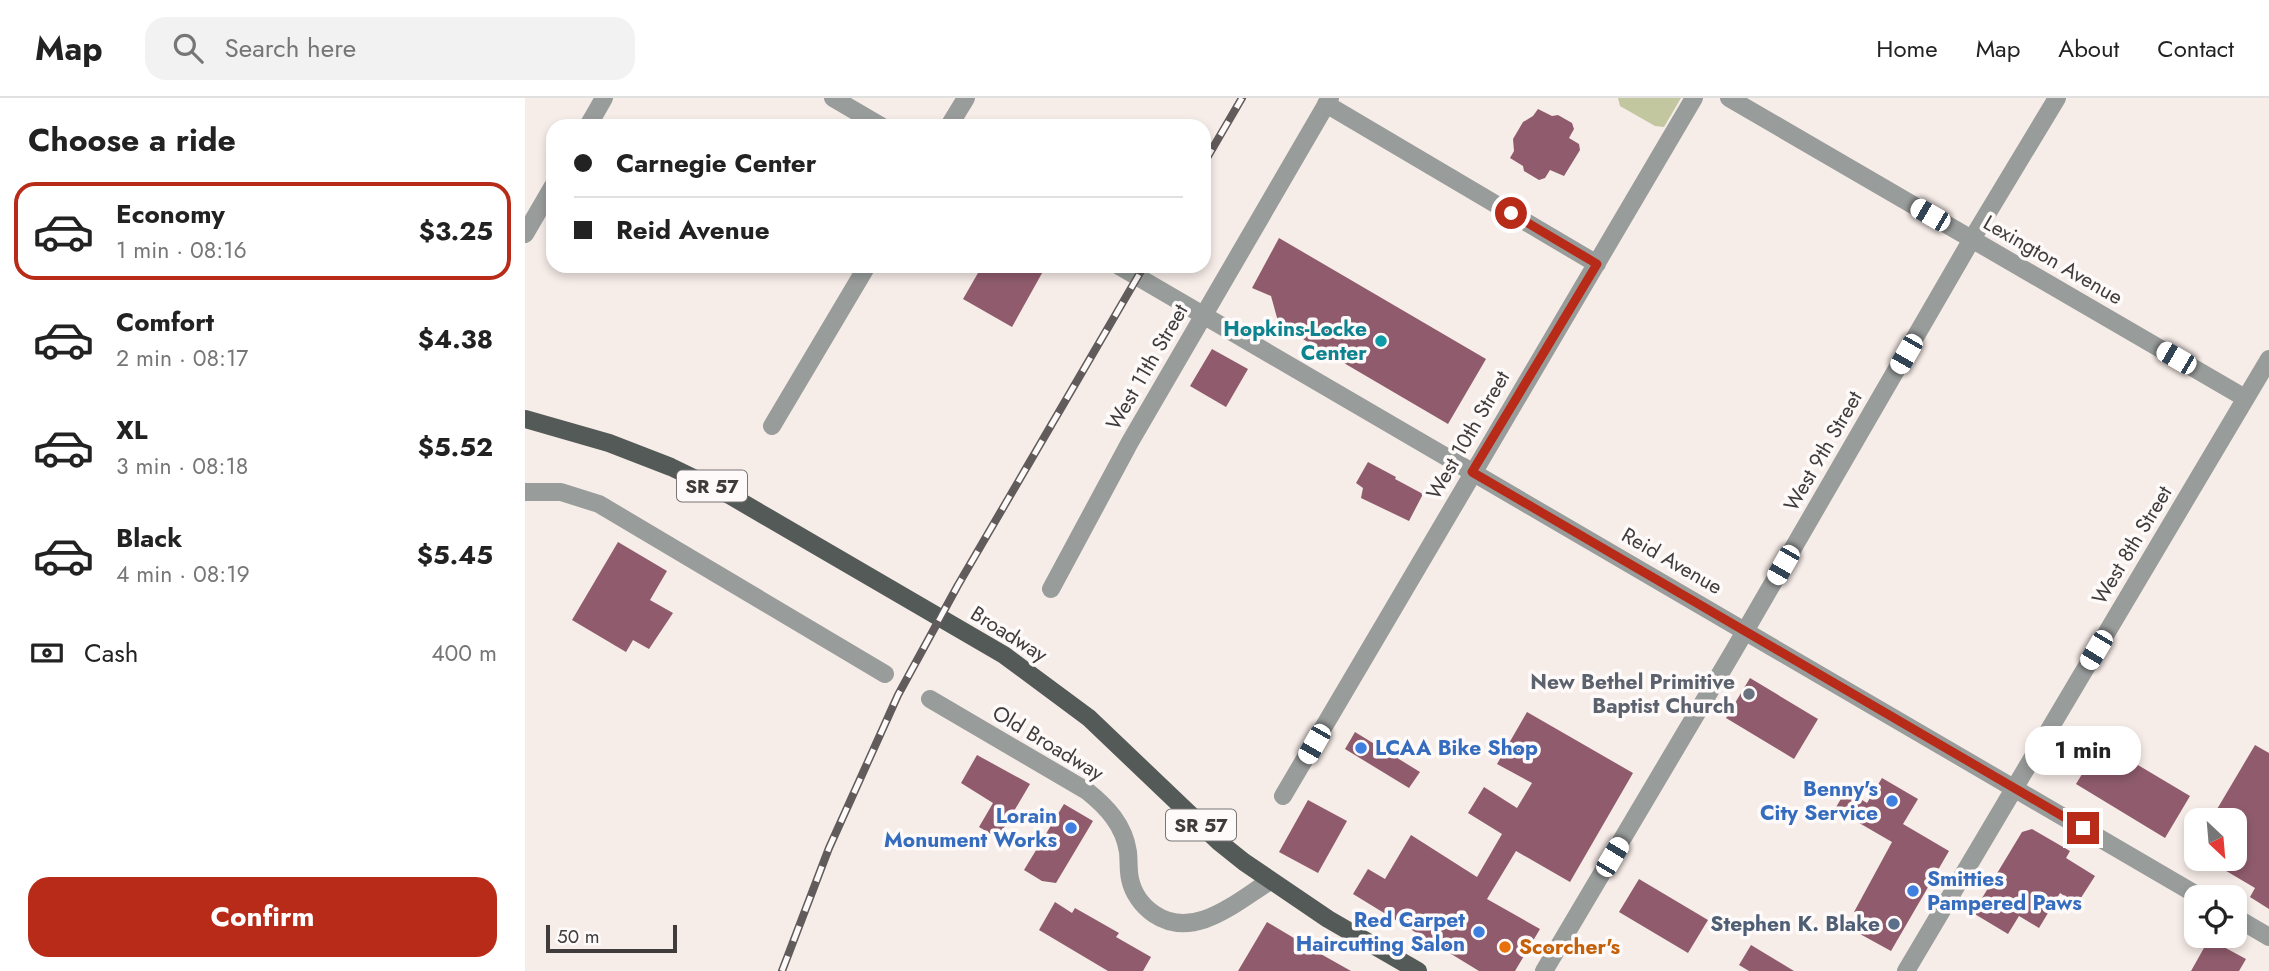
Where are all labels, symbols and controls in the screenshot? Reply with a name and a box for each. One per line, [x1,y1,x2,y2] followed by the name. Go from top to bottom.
[145,17,635,80] search box
[35,25,103,72] text: Map
[169,29,207,67] icon: search
[225,29,356,67] text: Search here
[1876,31,1938,66] text: Home
[1976,31,2020,66] text: Map
[2058,31,2119,66] text: About
[2157,31,2234,66] text: Contact
[28,117,236,163] text: Choose a ride
[616,144,816,182] text: Carnegie Center
[116,195,225,233] text: Economy
[1907,195,1954,235] car
[1495,197,1527,229] route start
[32,200,95,263] icon: car
[1978,208,2128,312] street label: Lexington Avenue
[616,211,770,249] text: Reid Avenue
[419,212,493,250] text: $3.25
[116,233,247,267] text: 1 min · 08:16
[1099,298,1195,436] street label: West 11th Street
[116,303,214,341] text: Comfort
[32,308,95,371] icon: car
[1223,314,1367,368] place label: Hopkins-Locke Center
[418,320,493,358] text: $4.38
[1887,331,1926,377] car
[1373,333,1389,349] marker: Hopkins-Locke Center
[2153,338,2200,378] car
[116,341,248,375] text: 2 min · 08:17
[1419,365,1517,505] street label: West 10th Street
[1776,385,1870,517] street label: West 9th Street
[116,411,148,449] text: XL
[32,416,95,479] icon: car
[418,428,493,466] text: $5.52
[116,449,248,483] text: 3 min · 08:18
[677,470,747,502] road number: SR 57
[2085,480,2179,610] street label: West 8th Street
[116,519,182,557] text: Black
[1616,520,1728,602] street label: Reid Avenue
[32,524,95,587] icon: car
[417,536,493,574] text: $5.45
[1764,542,1803,588] car
[116,557,250,591] text: 4 min · 08:19
[965,599,1054,670] street label: Broadway
[2077,627,2116,673] car
[28,634,66,672] icon: cash
[84,634,138,672] text: Cash
[431,636,497,670] text: 400 m
[1530,667,1735,721] place label: New Bethel Primitive Baptist Church
[1741,686,1757,702] marker: New Bethel Primitive Baptist Church
[987,698,1110,789] street label: Old Broadway
[1295,721,1334,767] car
[2025,726,2141,776] callout: 1 min
[1375,733,1538,763] place label: LCAA Bike Shop
[2054,733,2112,767] text: 1 min
[1353,740,1369,756] marker: LCAA Bike Shop
[1760,774,1878,828] place label: Benny's City Service
[1884,793,1900,809] marker: Benny's City Service
[884,801,1057,855] place label: Lorain Monument Works
[2184,808,2247,872] north arrow
[2184,808,2247,948] map controls
[1166,810,1236,840] road number: SR 57
[2067,812,2099,844] route end
[1063,820,1079,836] marker: Lorain Monument Works
[1593,834,1632,880] car
[1927,864,2082,918] place label: Smitties Pampered Paws
[28,877,497,957] button: Confirm
[1905,883,1921,899] marker: Smitties Pampered Paws
[2184,885,2247,948] button: locate
[1296,905,1465,959] place label: Red Carpet Haircutting Salon
[1710,909,1880,939] place label: Stephen K. Blake
[1886,916,1902,932] marker: Stephen K. Blake
[546,922,677,954] scale bar
[557,923,600,950] text: 50 m
[1471,924,1487,940] marker: Red Carpet Haircutting Salon
[1519,932,1621,962] place label: Scorcher's
[1497,939,1513,955] marker: Scorcher's

